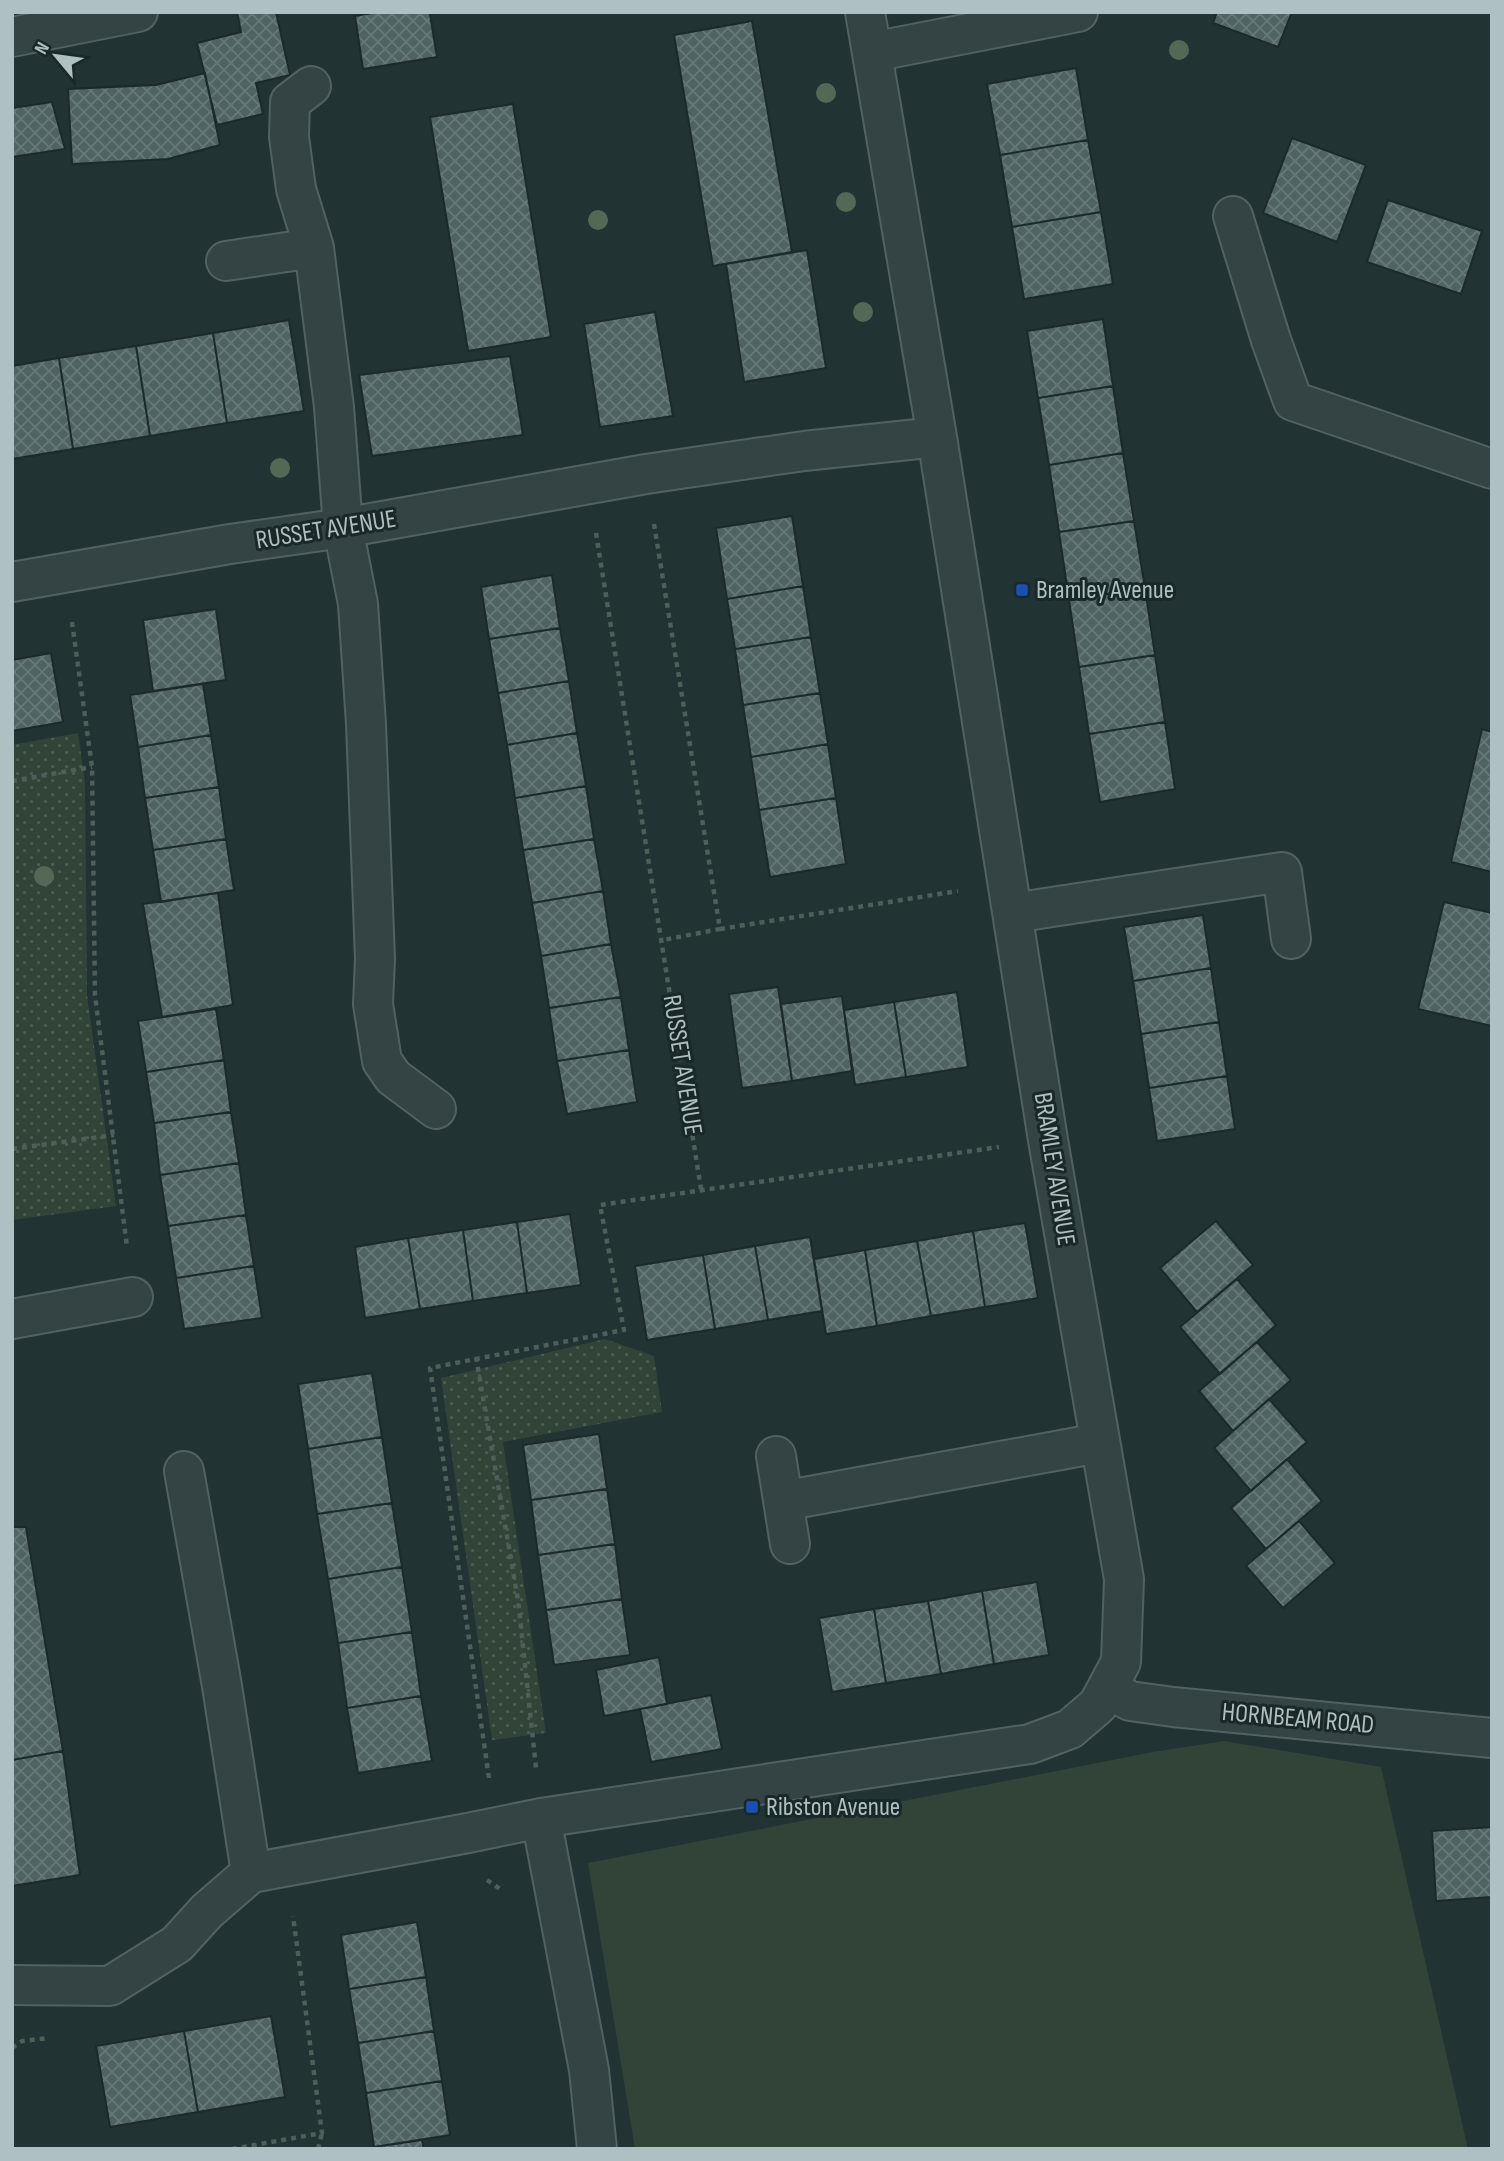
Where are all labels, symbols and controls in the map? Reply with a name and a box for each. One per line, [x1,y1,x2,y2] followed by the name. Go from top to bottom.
[21,21,91,91] north arrow
[30,38,55,59] text: N
[254,504,398,556] street label: RUSSET AVENUE
[1036,575,1174,606] place label: Bramley Avenue
[1014,582,1030,598] marker: Bramley Avenue
[656,993,708,1137] street label: RUSSET AVENUE
[1027,1090,1081,1248] street label: BRAMLEY AVENUE
[1221,1697,1375,1741] street label: HORNBEAM ROAD
[766,1792,900,1823] place label: Ribston Avenue
[744,1799,760,1815] marker: Ribston Avenue

